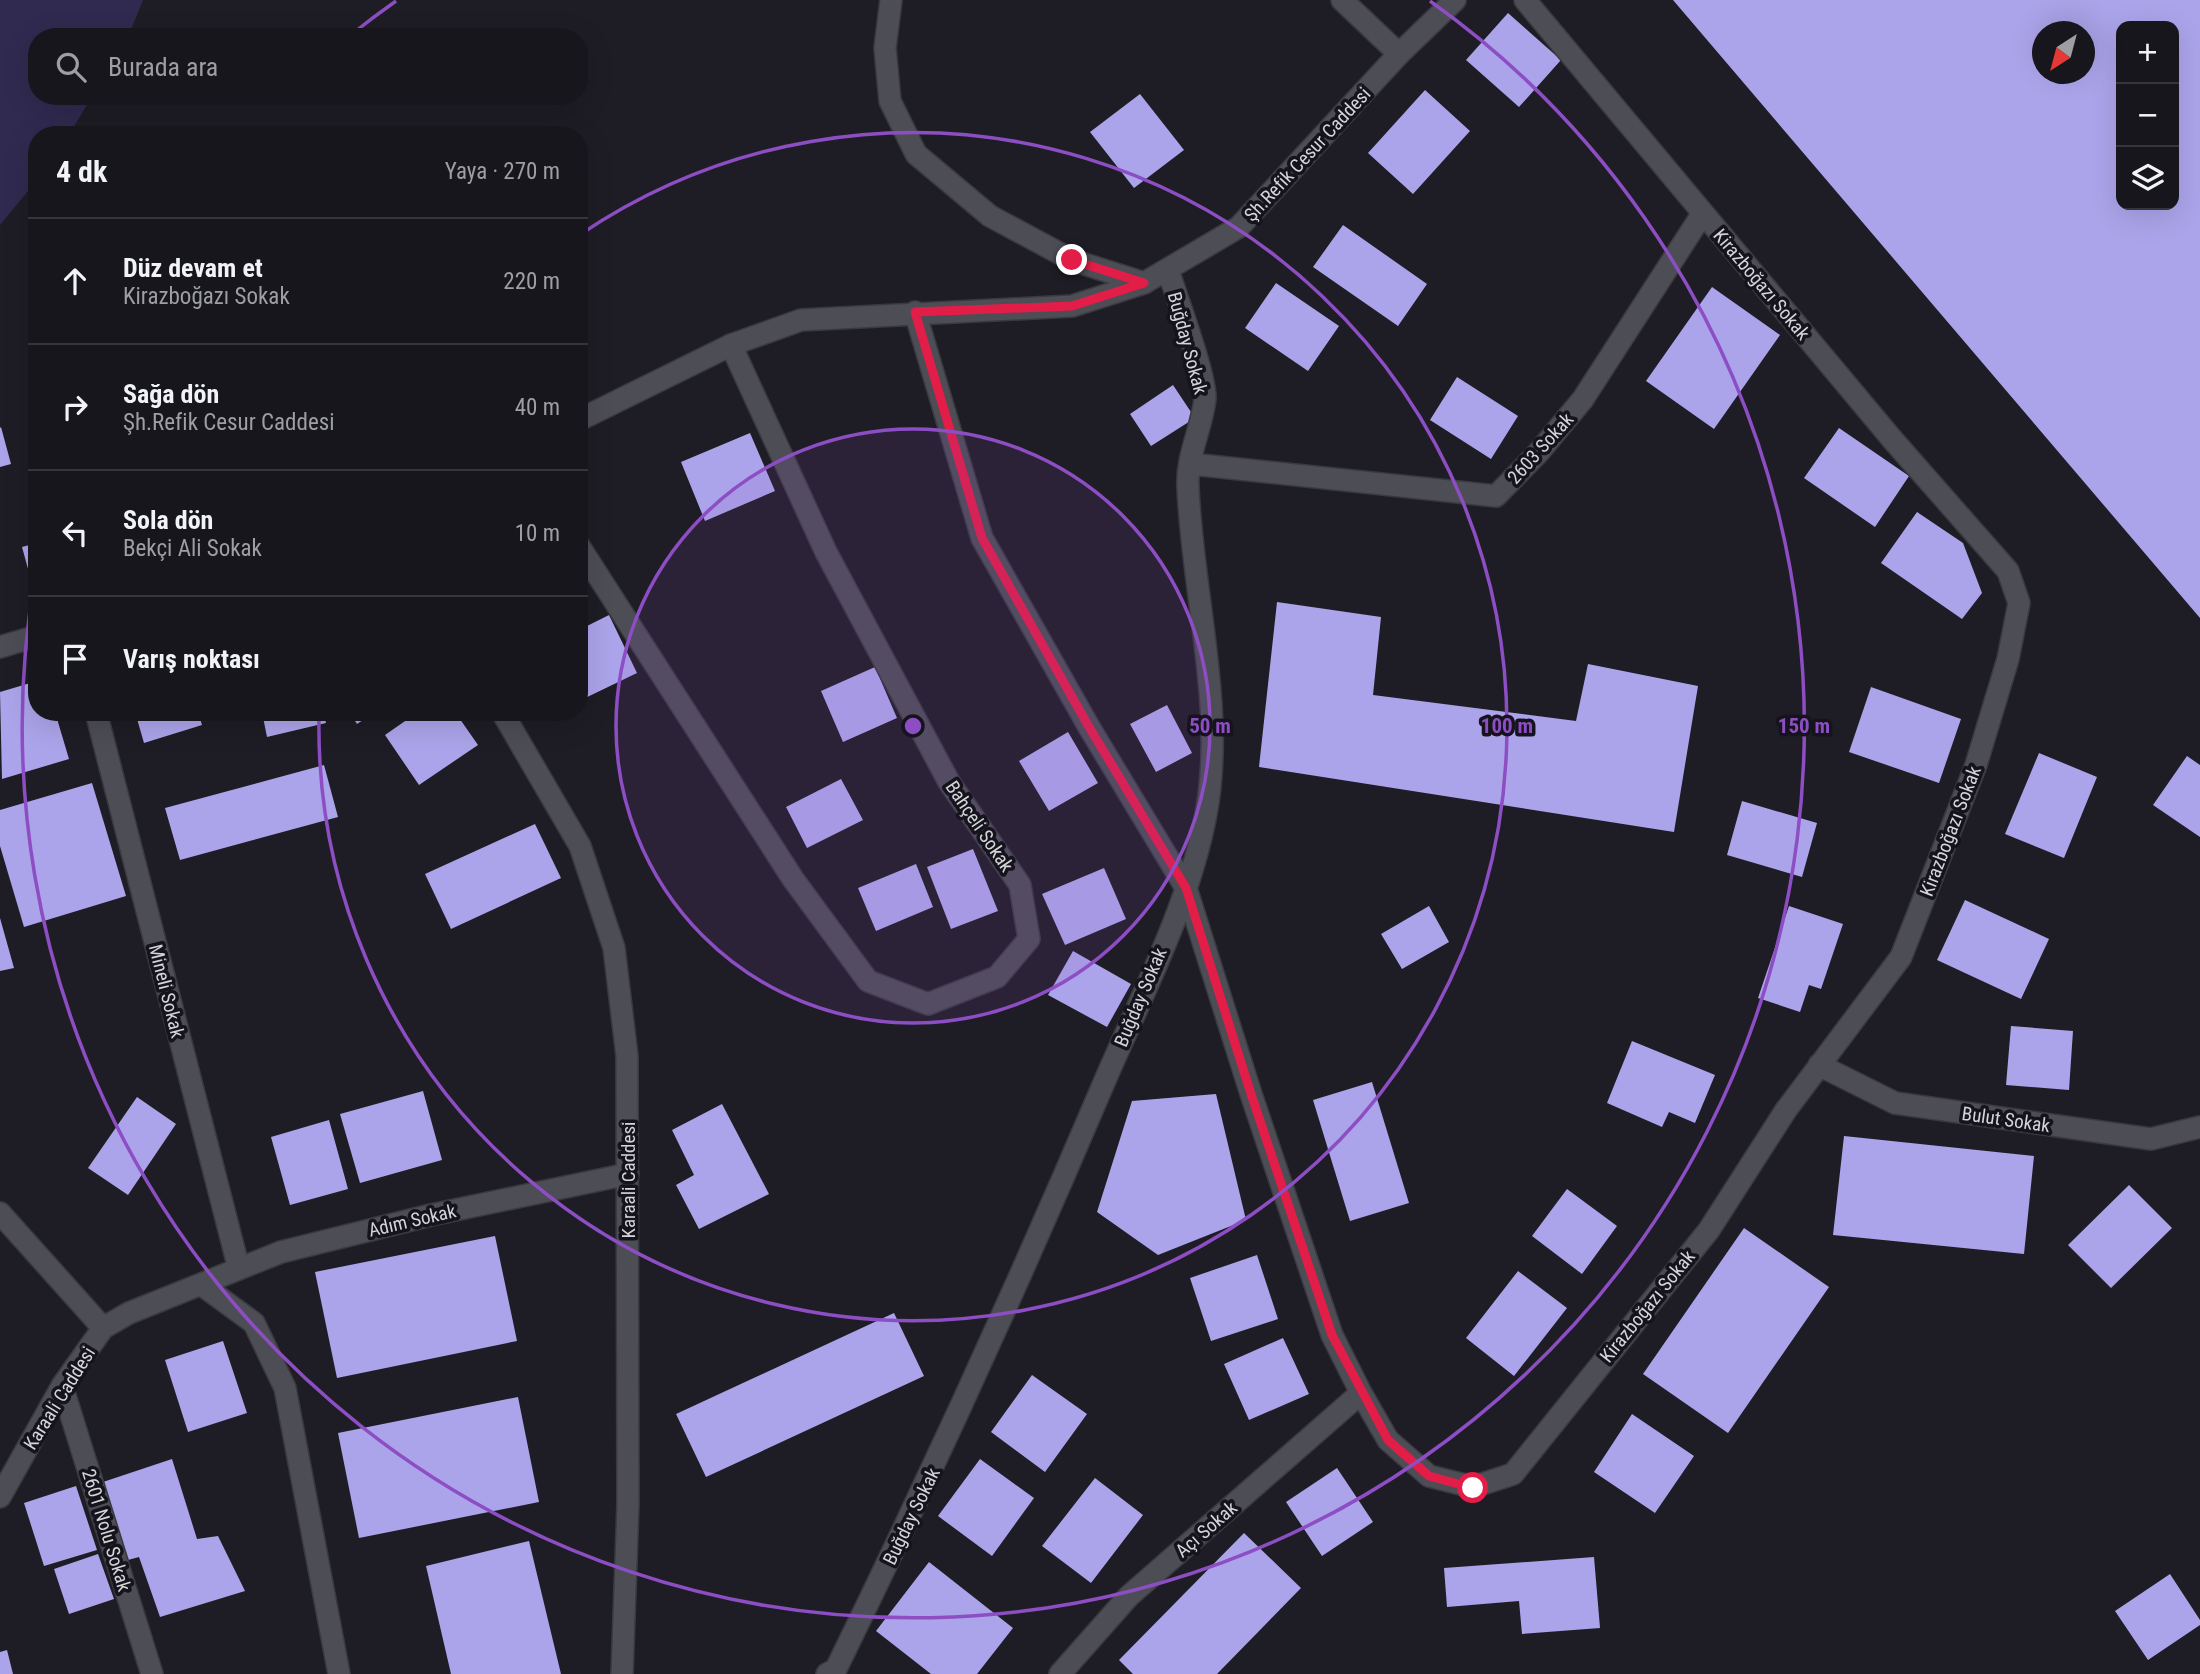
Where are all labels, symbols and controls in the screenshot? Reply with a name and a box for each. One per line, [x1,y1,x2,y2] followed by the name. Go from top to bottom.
[2032,21,2095,84] north arrow
[2116,21,2179,210] map controls
[2116,21,2179,84] button: +
[28,28,588,105] search box
[52,48,90,86] icon: search
[108,52,218,82] text: Burada ara
[1239,83,1375,226] street label: Şh.Refik Cesur Caddesi
[2116,84,2179,147] button: −
[2116,147,2179,210] button: layers
[56,154,107,189] text: 4 dk
[445,158,560,185] text: Yaya · 270 m
[1709,224,1815,345] street label: Kirazboğazı Sokak
[1056,244,1087,275] route end
[123,253,263,283] text: Düz devam et
[56,262,94,300] icon: ahead
[503,268,560,295] text: 220 m
[123,283,290,310] text: Kirazboğazı Sokak
[1163,289,1212,397] street label: Buğday Sokak
[123,379,219,409] text: Sağa dön
[56,388,94,426] icon: right
[515,394,560,421] text: 40 m
[1503,408,1578,489] street label: 2603 Sokak
[123,409,334,436] text: Şh.Refik Cesur Caddesi
[123,505,213,535] text: Sola dön
[56,514,94,552] icon: left
[515,520,560,547] text: 10 m
[123,535,262,562] text: Bekçi Ali Sokak
[56,640,94,678] icon: arrive
[123,644,260,674] text: Varış noktası
[901,714,925,738] centre of rings
[1189,714,1231,738] text: 50 m
[1481,714,1533,738] text: 100 m
[1778,714,1830,738] text: 150 m
[1915,762,1986,900] street label: Kirazboğazı Sokak
[941,776,1019,877] street label: Bahçeli Sokak
[144,942,189,1041] street label: Mineli Sokak
[1109,944,1172,1050] street label: Buğday Sokak
[1960,1102,2052,1137] street label: Bulut Sokak
[617,1122,640,1238] street label: Karaali Caddesi
[366,1199,459,1242] street label: Adım Sokak
[1595,1245,1700,1367] street label: Kirazboğazı Sokak
[19,1343,100,1454] street label: Karaali Caddesi
[878,1464,945,1569] street label: Buğday Sokak
[77,1466,136,1595] street label: 2601 Nolu Sokak
[1457,1472,1488,1503] route start
[1171,1496,1242,1562] street label: Açı Sokak

